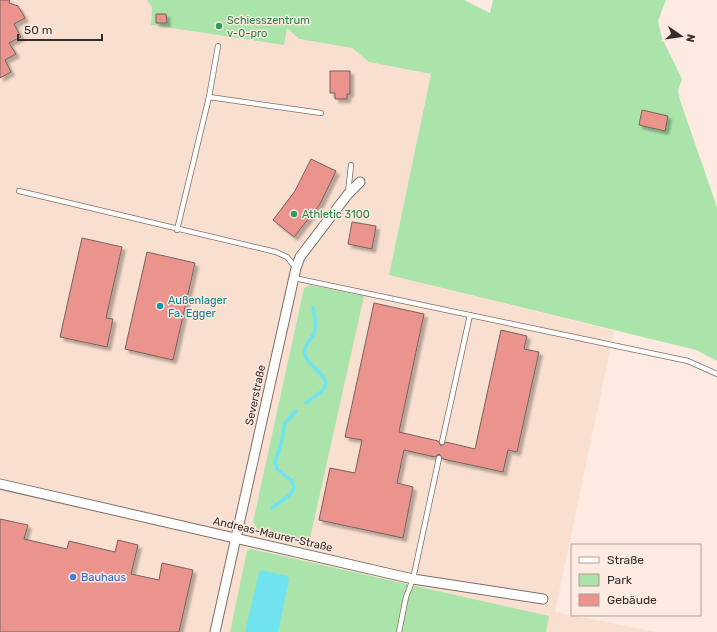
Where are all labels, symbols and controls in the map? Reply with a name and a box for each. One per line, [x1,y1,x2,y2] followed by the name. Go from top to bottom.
[227,14,310,40] place label: Schiesszentrum v-0-pro
[18,16,102,42] scale bar
[661,16,701,56] north arrow
[214,21,224,31] marker: Schiesszentrum v-0-pro
[24,23,52,37] text: 50 m
[683,33,697,44] text: N
[302,208,370,221] place label: Athletic 3100
[289,209,299,219] marker: Athletic 3100
[168,294,228,320] place label: Außenlager Fa. Egger
[155,301,165,311] marker: Außenlager Fa. Egger
[243,364,268,427] street label: Severstraße
[212,514,334,555] street label: Andreas-Maurer-Straße
[571,544,701,616] legend
[607,553,644,567] text: Straße
[81,571,126,584] place label: Bauhaus
[68,572,78,582] marker: Bauhaus
[607,573,633,587] text: Park
[607,593,657,607] text: Gebäude

